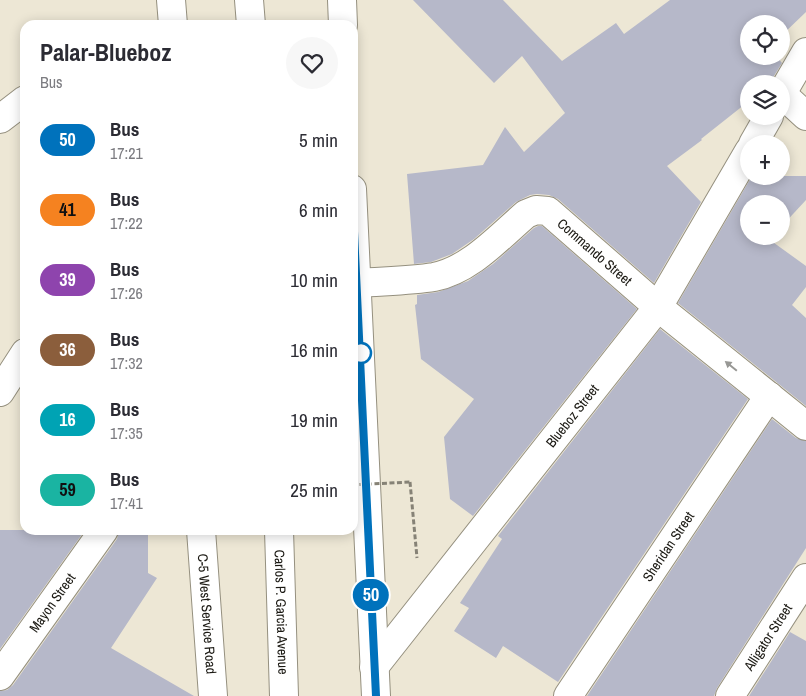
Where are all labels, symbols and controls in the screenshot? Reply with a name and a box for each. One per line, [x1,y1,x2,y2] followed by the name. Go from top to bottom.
[740,15,790,245] map controls
[740,15,790,65] button: locate
[40,36,171,68] text: Palar-Blueboz
[286,37,338,89] button: heart
[40,71,63,93] text: Bus
[740,75,790,125] button: layers
[110,116,139,142] text: Bus
[59,127,76,152] text: 50
[299,127,338,153] text: 5 min
[740,135,790,185] button: +
[110,142,143,164] text: 17:21
[110,186,139,212] text: Bus
[740,195,790,245] button: −
[59,197,76,222] text: 41
[299,197,338,223] text: 6 min
[110,212,143,234] text: 17:22
[554,214,636,289] street label: Commando Street
[110,256,139,282] text: Bus
[59,267,76,292] text: 39
[290,267,338,293] text: 10 min
[110,282,143,304] text: 17:26
[110,326,139,352] text: Bus
[59,337,76,362] text: 36
[290,337,338,363] text: 16 min
[350,342,372,364] unlabelled marker
[110,352,143,374] text: 17:32
[725,360,738,371] one-way arrow
[542,381,603,451] street label: Blueboz Street
[110,396,139,422] text: Bus
[59,407,76,432] text: 16
[290,407,338,433] text: 19 min
[110,422,143,444] text: 17:35
[110,466,139,492] text: Bus
[59,477,76,502] text: 59
[290,477,338,503] text: 25 min
[110,492,143,514] text: 17:41
[638,508,698,585] street label: Sheridan Street
[271,549,292,675] street label: Carlos P. Garcia Avenue
[194,553,220,675] street label: C-5 West Service Road
[25,570,79,636] street label: Mayon Street
[348,579,394,611] line badge: 50
[363,582,379,607] text: 50
[739,600,796,675] street label: Alligator Street

